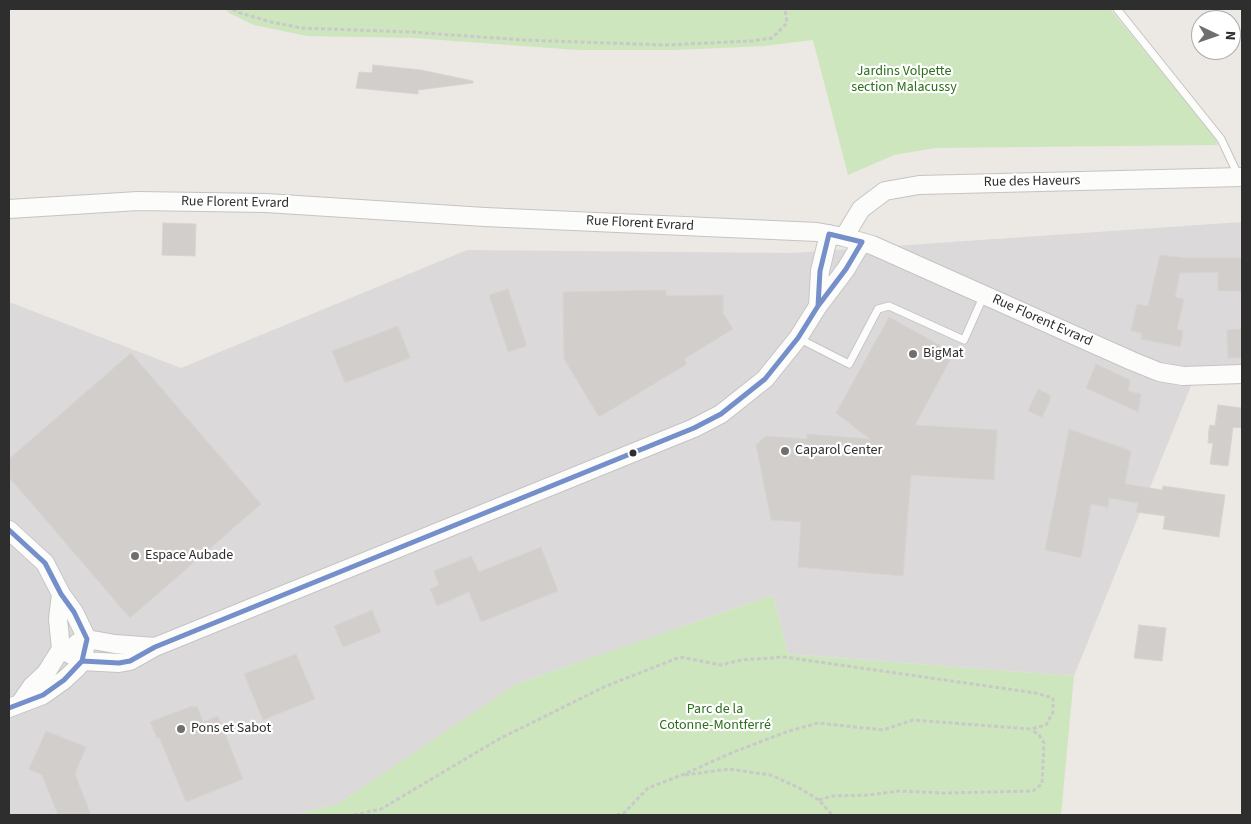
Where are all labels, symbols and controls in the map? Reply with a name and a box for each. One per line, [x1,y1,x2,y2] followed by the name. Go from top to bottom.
[1191,10,1241,60] north arrow
[1220,31,1240,41] text: N
[851,64,957,96] park label: Jardins Volpette section Malacussy
[984,173,1080,191] street label: Rue des Haveurs
[181,194,289,212] street label: Rue Florent Evrard
[586,213,694,235] street label: Rue Florent Evrard
[989,291,1095,351] street label: Rue Florent Evrard
[923,346,964,362] place label: BigMat
[907,348,919,360] marker: BigMat
[795,443,882,459] place label: Caparol Center
[779,445,791,457] marker: Caparol Center
[628,448,638,458] unlabelled marker
[145,548,233,564] place label: Espace Aubade
[129,550,141,562] marker: Espace Aubade
[659,702,771,734] park label: Parc de la Cotonne-Montferré
[191,721,271,737] place label: Pons et Sabot
[175,723,187,735] marker: Pons et Sabot

